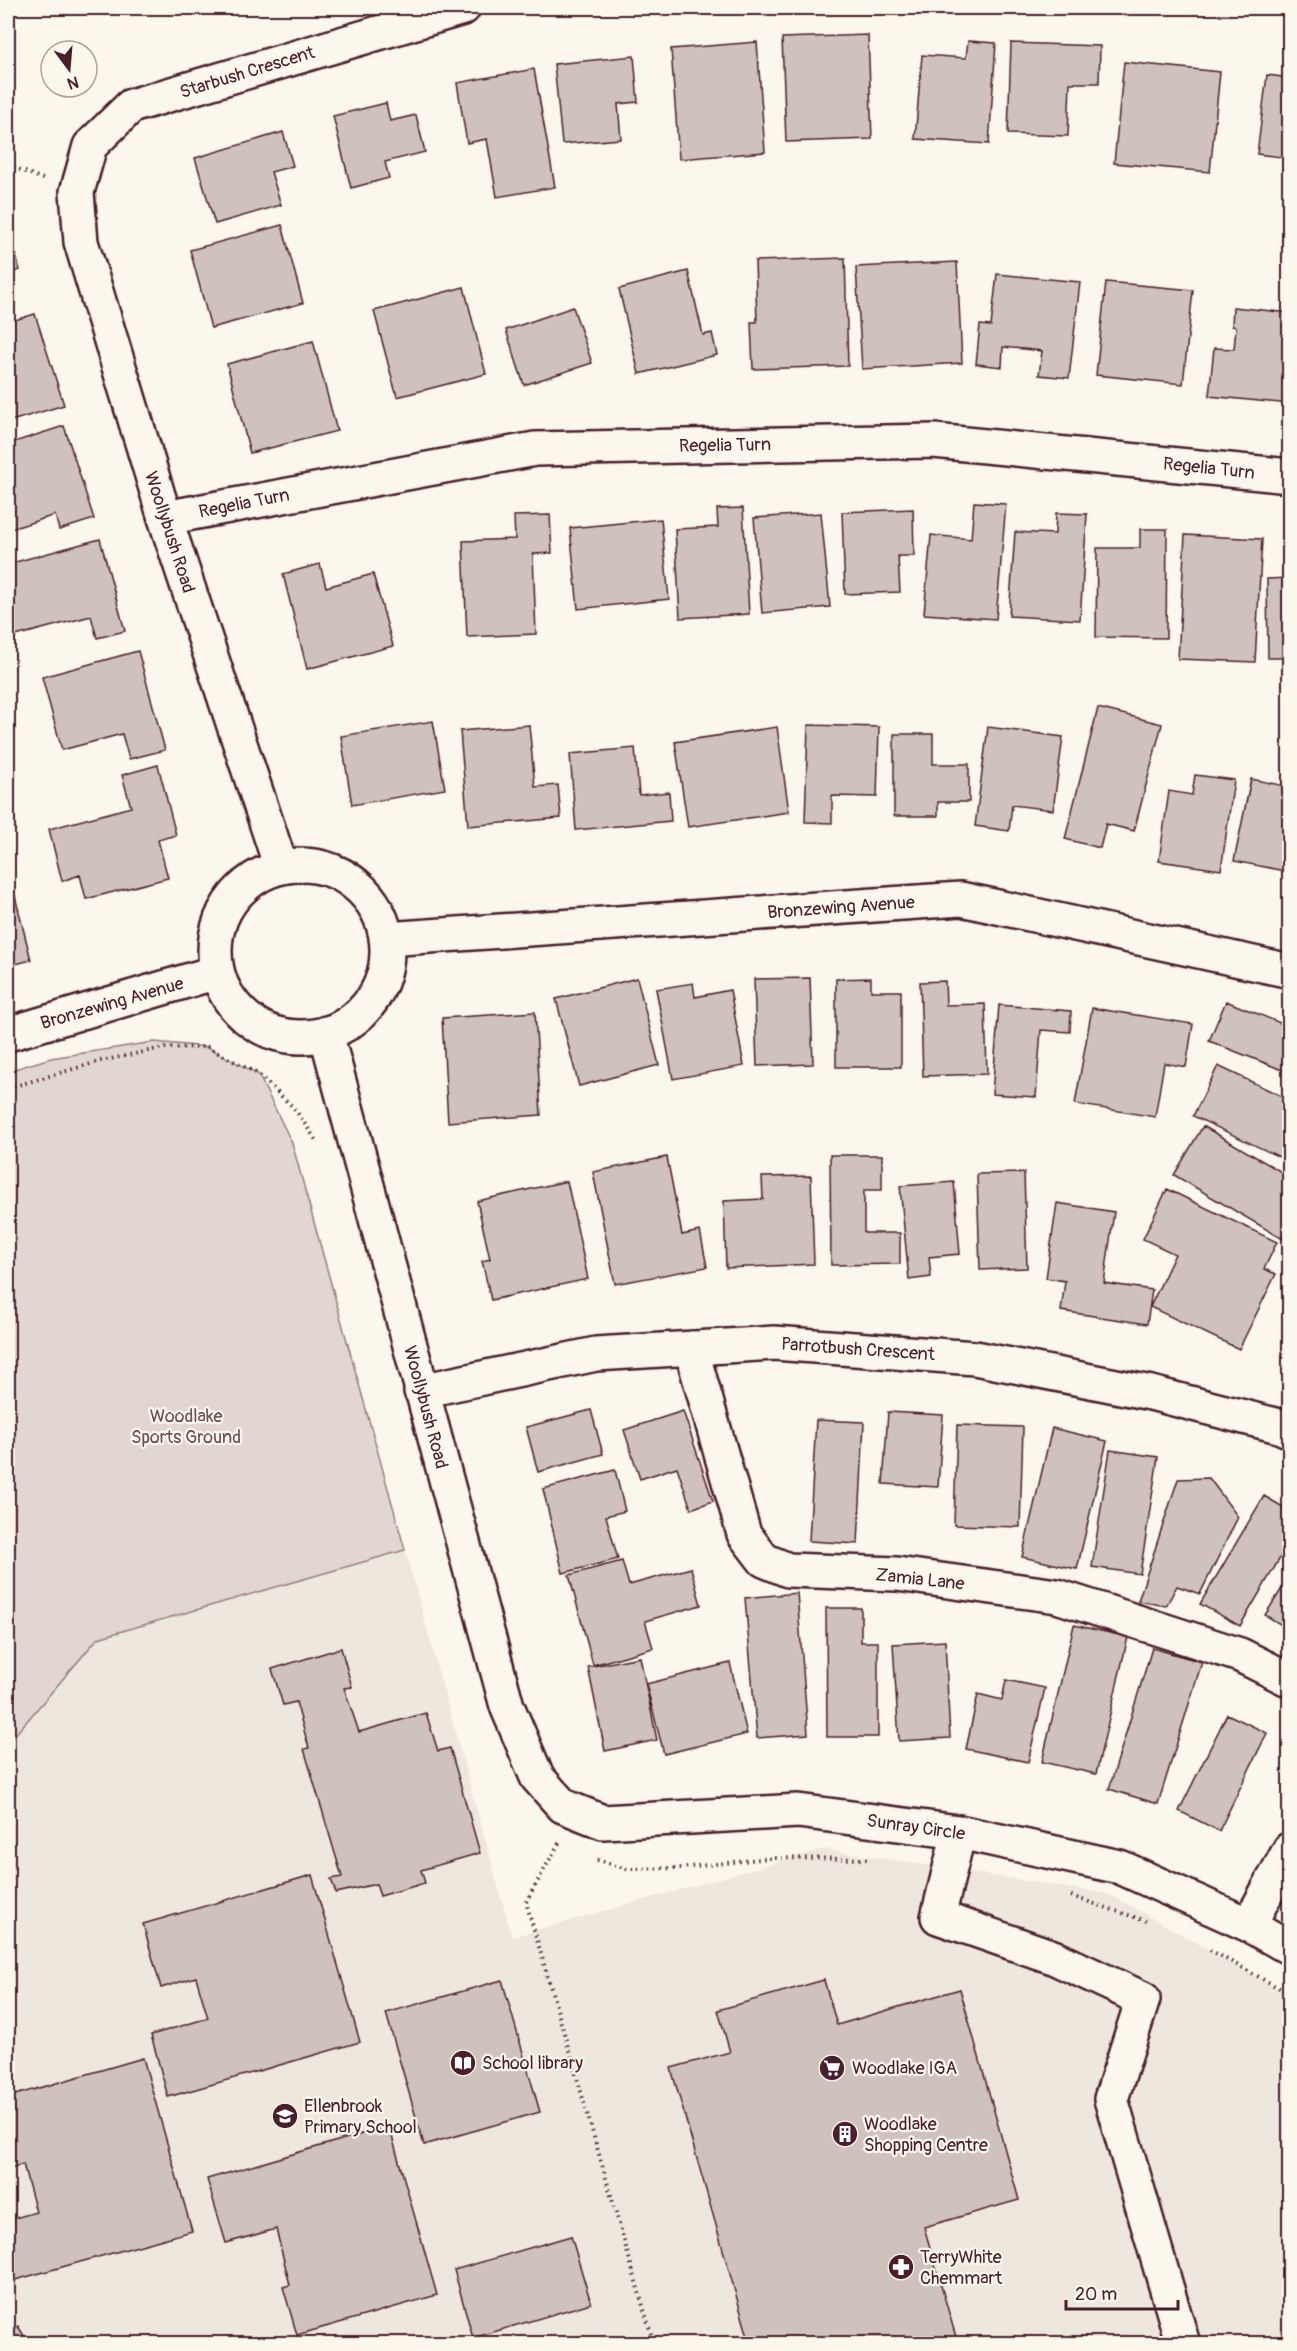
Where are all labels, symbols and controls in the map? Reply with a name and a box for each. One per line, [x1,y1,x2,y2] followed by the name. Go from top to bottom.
[39,39,99,99] north arrow
[177,41,318,104] street label: Starbush Crescent
[65,71,81,94] text: N
[679,433,771,458] street label: Regelia Turn
[1162,452,1256,485] street label: Regelia Turn
[139,468,200,596] street label: Woollybush Road
[197,483,291,524] street label: Regelia Turn
[766,891,916,924] street label: Bronzewing Avenue
[38,972,186,1035] street label: Bronzewing Avenue
[780,1333,936,1366] street label: Parrotbush Crescent
[398,1343,453,1471] street label: Woollybush Road
[131,1405,241,1449] park label: Woodlake Sports Ground
[874,1563,966,1596] street label: Zamia Lane
[865,1809,967,1846] street label: Sunray Circle
[448,2048,478,2078] library icon: School library
[482,2052,583,2075] place label: School library
[817,2053,847,2083] supermarket icon: Woodlake IGA
[852,2057,957,2080] place label: Woodlake IGA
[304,2095,417,2139] place label: Ellenbrook Primary School
[270,2101,300,2131] school or university icon: Ellenbrook Primary School
[864,2113,988,2157] place label: Woodlake Shopping Centre
[830,2119,860,2149] building icon: Woodlake Shopping Centre
[920,2246,1003,2290] place label: TerryWhite Chemmart
[886,2252,916,2282] pharmacy icon: TerryWhite Chemmart
[1066,2273,1178,2311] scale bar
[1075,2283,1117,2306] text: 20 m

